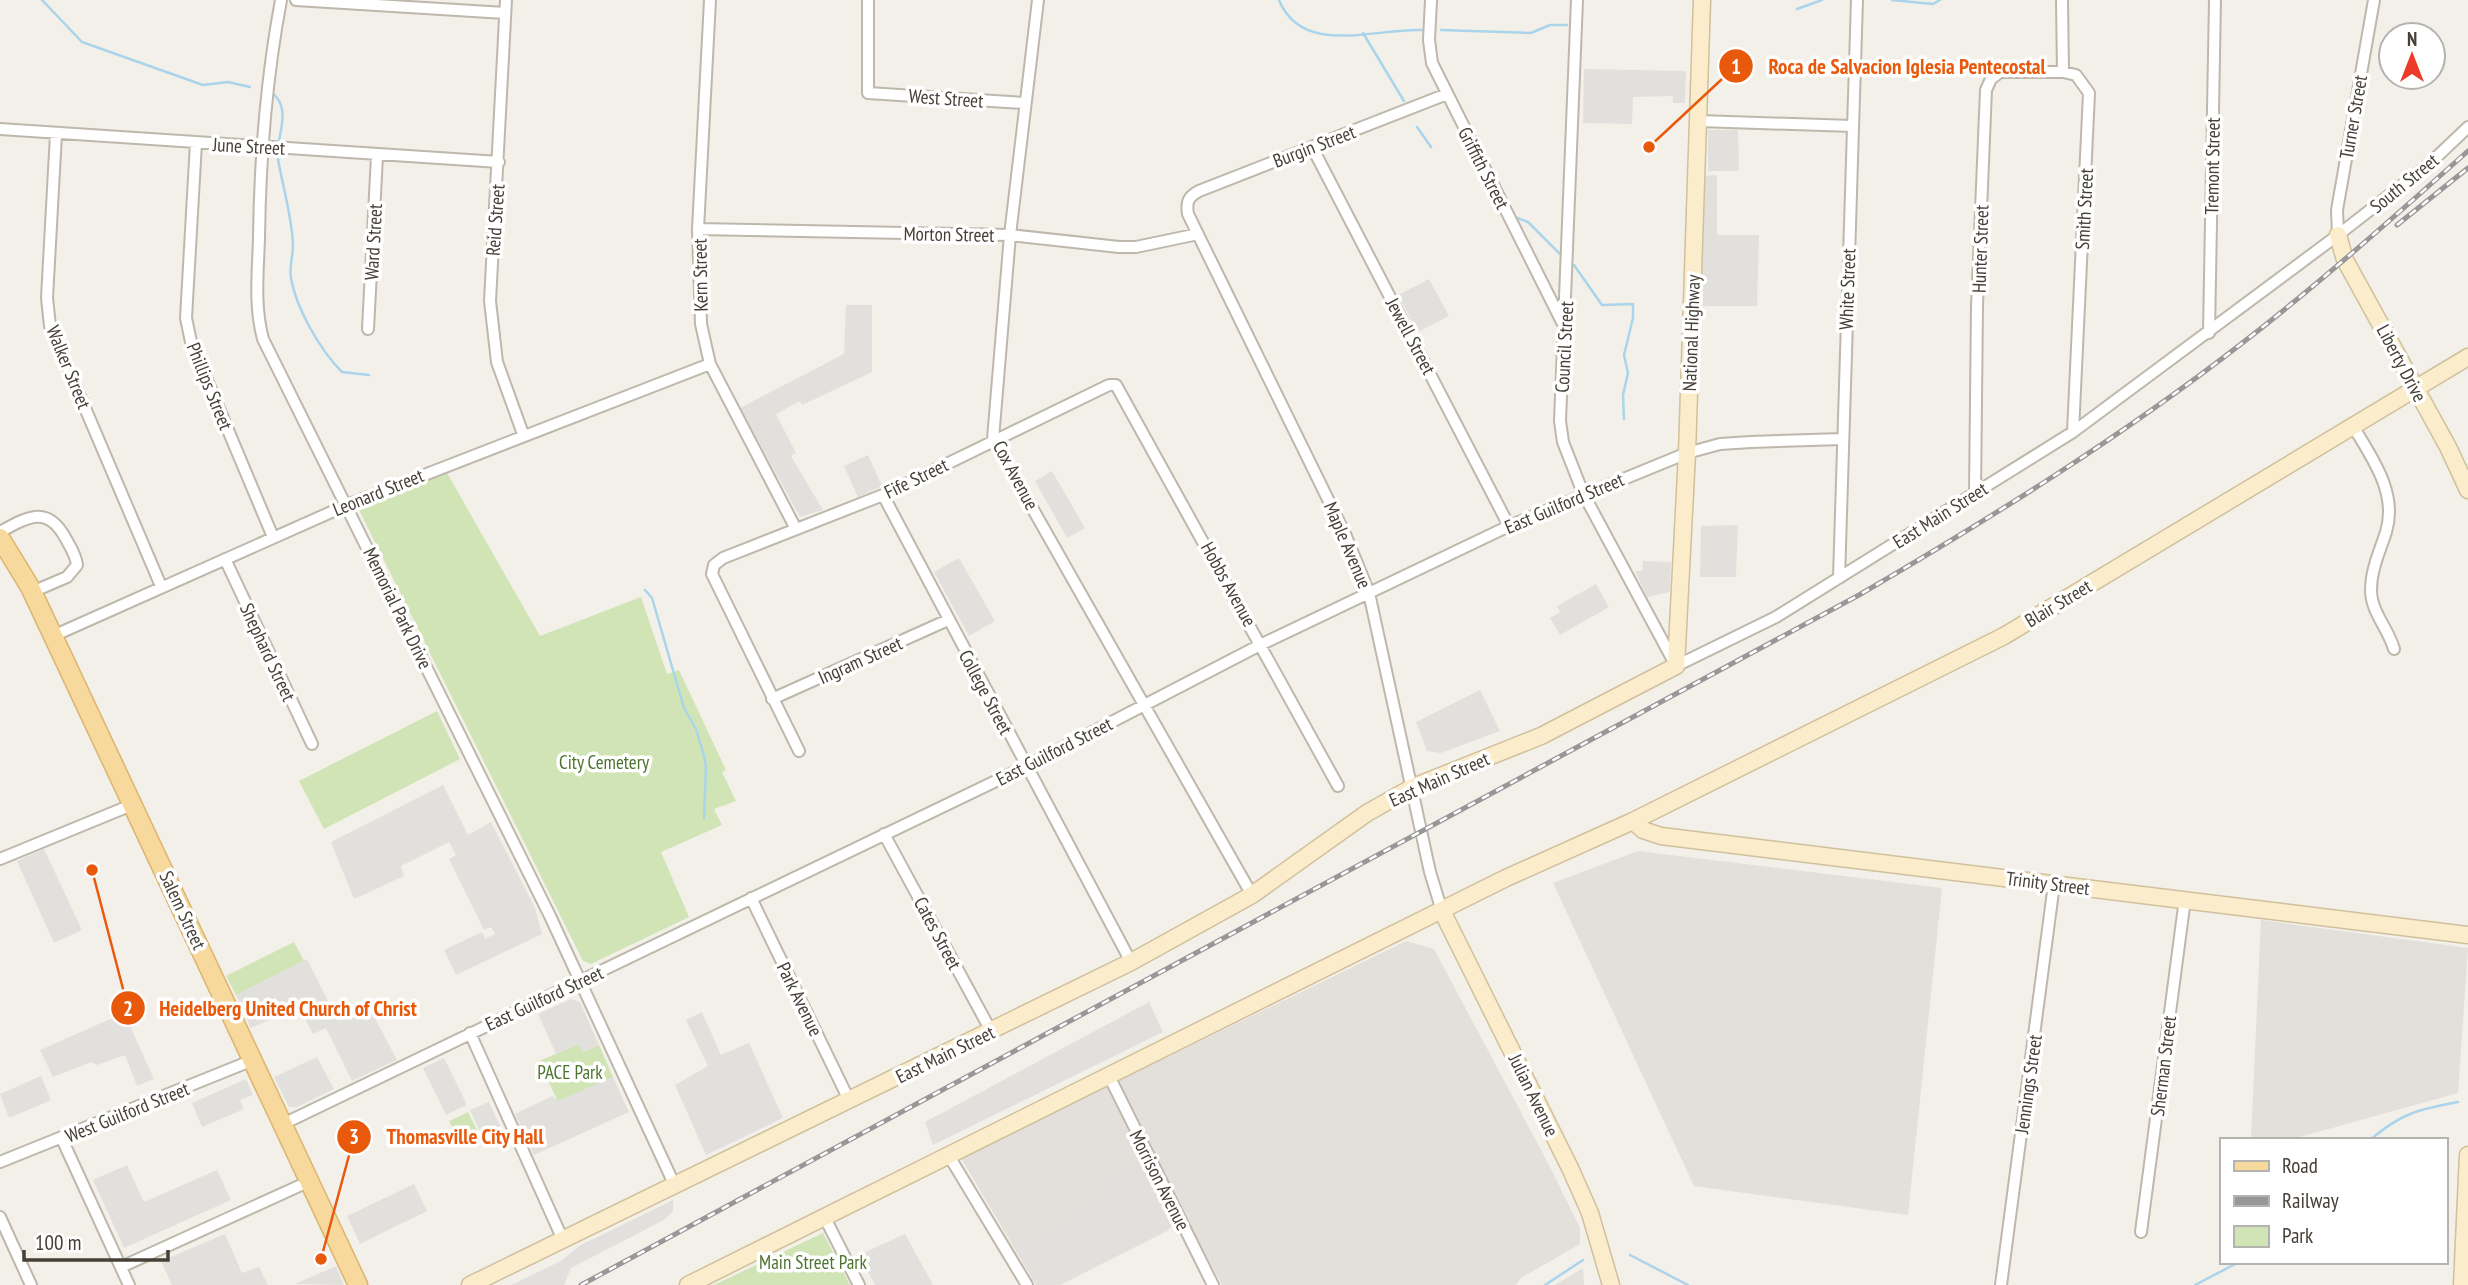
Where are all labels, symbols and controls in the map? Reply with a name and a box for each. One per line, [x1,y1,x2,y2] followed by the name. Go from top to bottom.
[2377,21,2447,91] north arrow
[2407,27,2417,51] text: N
[1719,45,2059,87] callout: Roca de Salvacion Iglesia Pentecostal
[1731,53,1741,80] text: 1
[1768,53,2047,80] text: Roca de Salvacion Iglesia Pentecostal
[2334,72,2372,161] street label: Turner Street
[908,83,985,113] street label: West Street
[2199,116,2225,215] street label: Tremont Street
[1269,119,1359,173] street label: Burgin Street
[1453,123,1515,214] street label: Griffith Street
[211,132,287,160] street label: June Street
[2365,148,2444,218] street label: South Street
[2070,167,2098,250] street label: Smith Street
[481,183,510,257] street label: Reid Street
[359,202,387,281] street label: Ward Street
[1966,204,1994,294] street label: Hunter Street
[903,221,995,247] street label: Morton Street
[687,237,713,312] street label: Kern Street
[1834,247,1860,330] street label: White Street
[1677,273,1705,392] street label: National Highway
[1380,293,1442,379] street label: Jewell Street
[1550,300,1578,393] street label: Council Street
[2372,320,2432,406] street label: Liberty Drive
[41,322,97,413] street label: Walker Street
[182,339,239,434] street label: Phillips Street
[988,436,1044,514] street label: Cox Avenue
[880,452,952,504] street label: Fife Street
[329,463,428,521] street label: Leonard Street
[1501,467,1628,539] street label: East Guilford Street
[1888,476,1992,554] street label: East Main Street
[1319,498,1377,592] street label: Maple Avenue
[1196,538,1262,631] street label: Hobbs Avenue
[358,543,438,673] street label: Memorial Park Drive
[2020,573,2096,632] street label: Blair Street
[235,599,301,706] street label: Shephard Street
[814,631,906,689] street label: Ingram Street
[954,646,1019,739] street label: College Street
[992,711,1117,791] street label: East Guilford Street
[1385,746,1493,812] street label: East Main Street
[559,750,650,774] park label: City Cemetery
[2005,866,2092,900] street label: Trinity Street
[154,867,212,954] street label: Salem Street
[909,893,967,974] street label: Cates Street
[772,958,828,1040] street label: Park Avenue
[481,960,607,1036] street label: East Guilford Street
[110,987,431,1029] callout: Heidelberg United Church of Christ
[123,995,133,1022] text: 2
[159,995,417,1022] text: Heidelberg United Church of Christ
[2145,1014,2181,1118] street label: Sherman Street
[892,1019,999,1088] street label: East Main Street
[2009,1032,2047,1136] street label: Jennings Street
[1503,1049,1564,1140] street label: Julian Avenue
[537,1060,603,1084] park label: PACE Park
[62,1076,193,1148] street label: West Guilford Street
[337,1116,558,1158] callout: Thomasville City Hall
[349,1123,359,1150] text: 3
[386,1123,544,1150] text: Thomasville City Hall
[1124,1126,1196,1234] street label: Morrison Avenue
[2220,1138,2447,1264] legend
[2282,1152,2318,1179] text: Road
[2282,1187,2339,1214] text: Railway
[24,1218,168,1262] scale bar
[2282,1222,2313,1249] text: Park
[35,1229,81,1256] text: 100 m
[759,1250,868,1274] park label: Main Street Park

